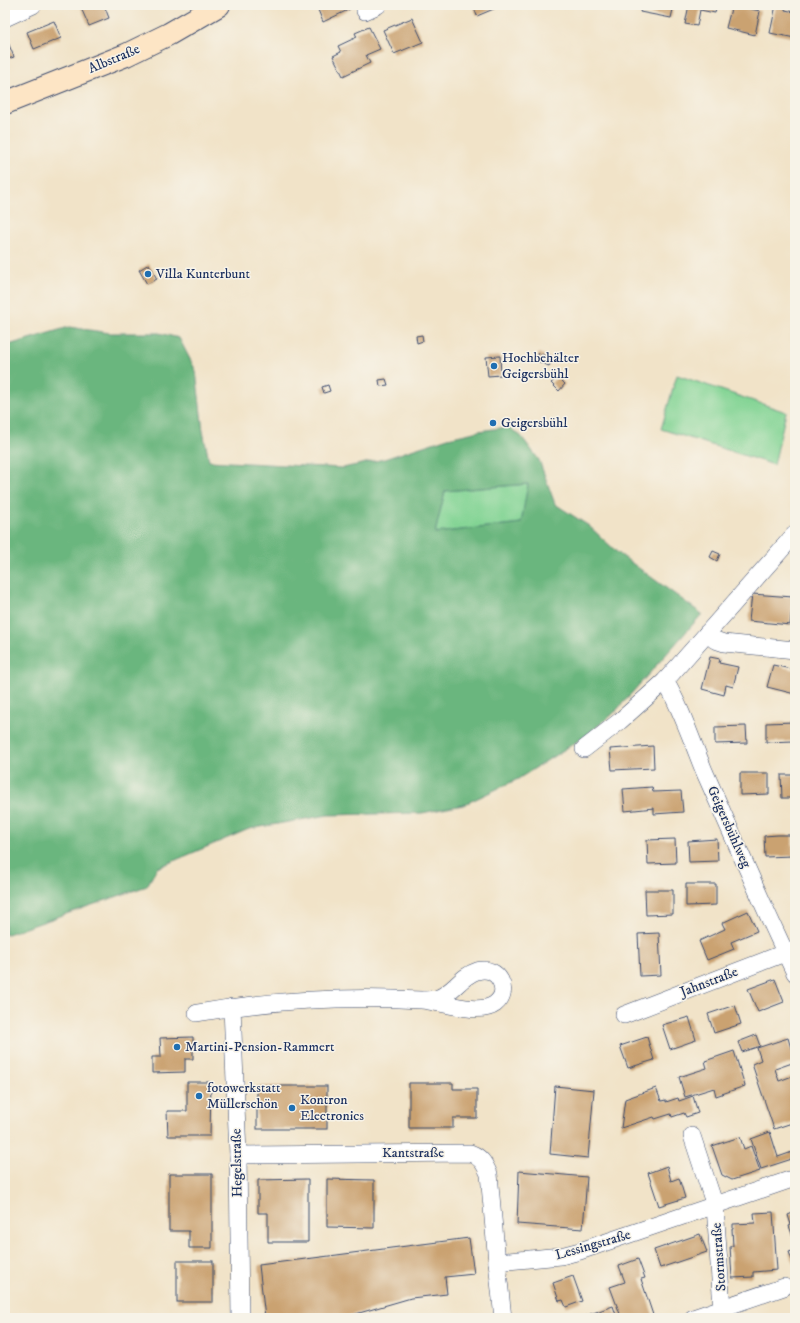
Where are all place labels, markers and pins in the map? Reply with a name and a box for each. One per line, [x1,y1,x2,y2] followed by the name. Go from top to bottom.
[155,265,250,283] place label: Villa Kunterbunt
[143,269,153,279] marker: Villa Kunterbunt
[502,349,580,383] place label: Hochbehälter Geigersbühl
[489,361,499,371] marker: Hochbehälter Geigersbühl
[501,414,568,432] place label: Geigersbühl
[488,418,498,428] marker: Geigersbühl
[185,1038,335,1056] place label: Martini-Pension-Rammert
[172,1042,182,1052] marker: Martini-Pension-Rammert
[207,1079,281,1113] place label: fotowerkstatt Müllerschön
[194,1091,204,1101] marker: fotowerkstatt Müllerschön
[300,1091,364,1125] place label: Kontron Electronics
[287,1103,297,1113] marker: Kontron Electronics

